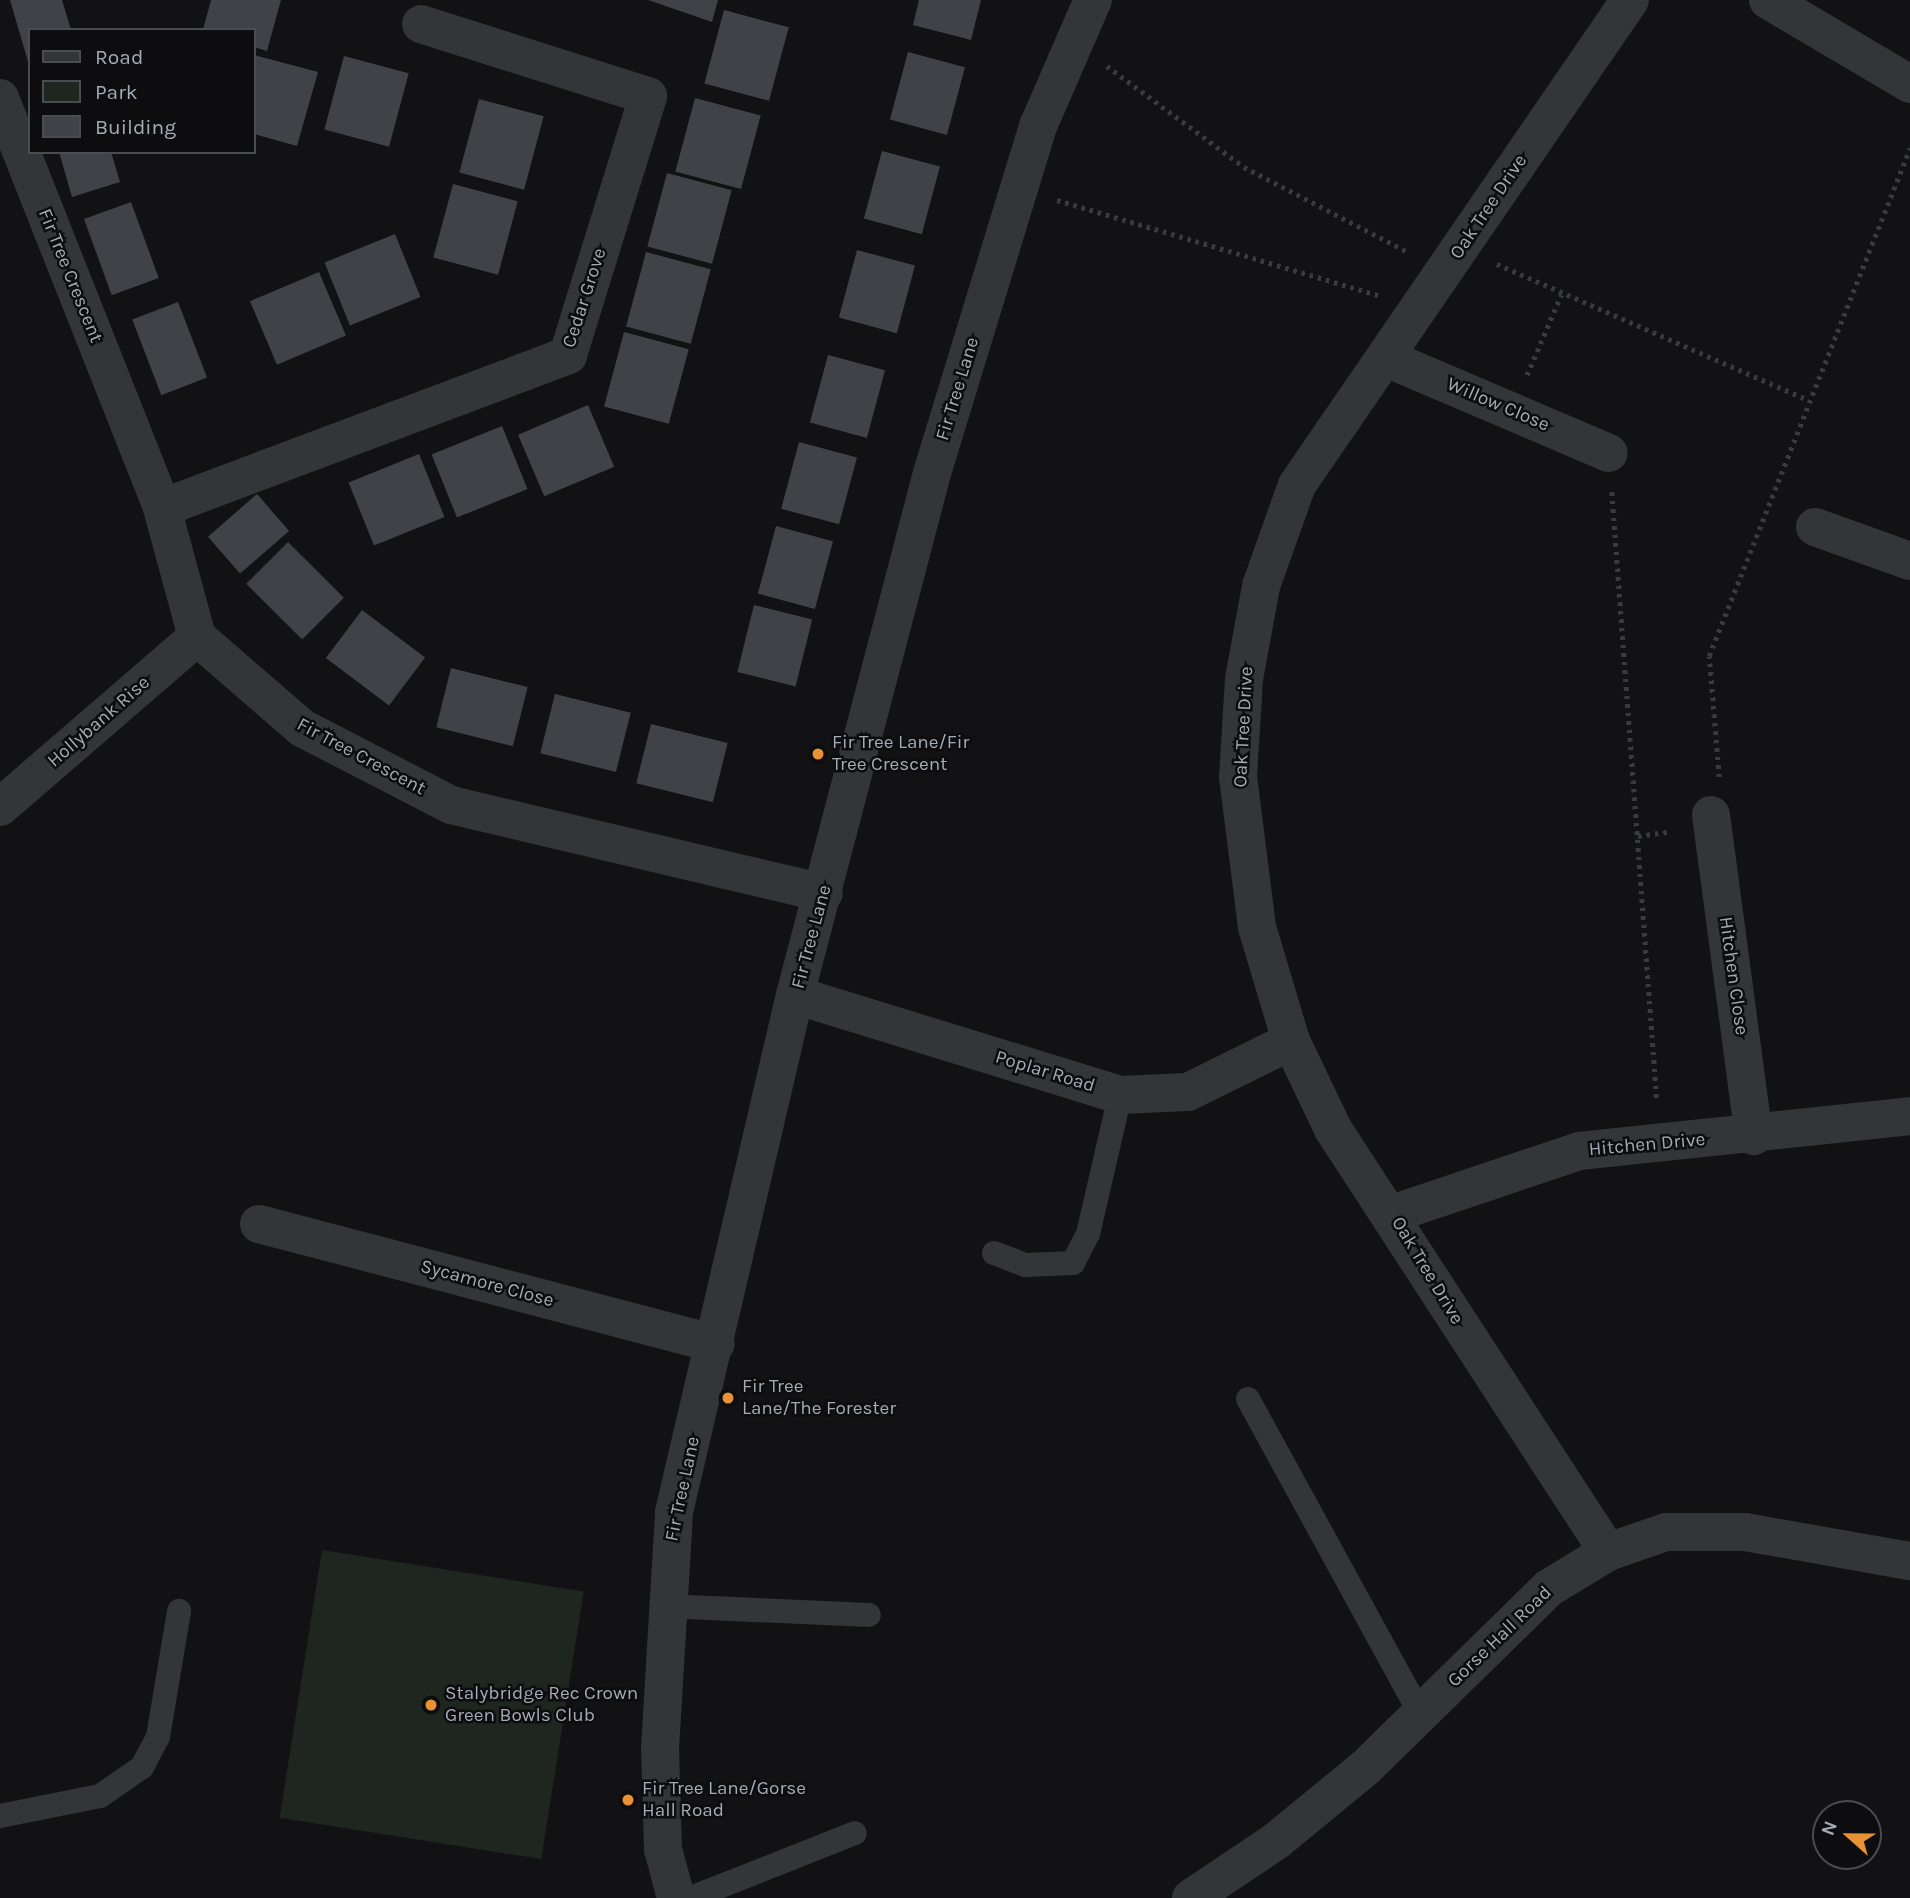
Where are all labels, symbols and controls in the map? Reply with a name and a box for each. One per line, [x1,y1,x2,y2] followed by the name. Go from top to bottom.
[28,28,256,154] legend
[95,45,143,69] text: Road
[95,80,138,104] text: Park
[95,115,176,139] text: Building
[1446,150,1532,264] street label: Oak Tree Drive
[33,206,107,346] street label: Fir Tree Crescent
[558,245,612,351] street label: Cedar Grove
[932,335,984,443] street label: Fir Tree Lane
[1443,373,1553,437] street label: Willow Close
[1229,666,1259,788] street label: Oak Tree Drive
[43,671,155,773] street label: Hollybank Rise
[293,713,429,801] street label: Fir Tree Crescent
[832,732,969,776] place label: Fir Tree Lane/Fir Tree Crescent
[810,746,826,762] marker: Fir Tree Lane/Fir Tree Crescent
[787,883,837,991] street label: Fir Tree Lane
[1713,915,1753,1037] street label: Hitchen Close
[992,1046,1098,1098] street label: Poplar Road
[1588,1129,1706,1161] street label: Hitchen Drive
[1386,1213,1468,1329] street label: Oak Tree Drive
[418,1255,556,1313] street label: Sycamore Close
[742,1376,896,1420] place label: Fir Tree Lane/The Forester
[720,1390,736,1406] marker: Fir Tree Lane/The Forester
[661,1435,705,1543] street label: Fir Tree Lane
[1443,1582,1557,1692] street label: Gorse Hall Road
[445,1683,638,1727] place label: Stalybridge Rec Crown Green Bowls Club
[423,1697,439,1713] marker: Stalybridge Rec Crown Green Bowls Club
[642,1778,806,1822] place label: Fir Tree Lane/Gorse Hall Road
[620,1792,636,1808] marker: Fir Tree Lane/Gorse Hall Road
[1812,1800,1882,1870] north arrow
[1817,1818,1842,1838] text: N

